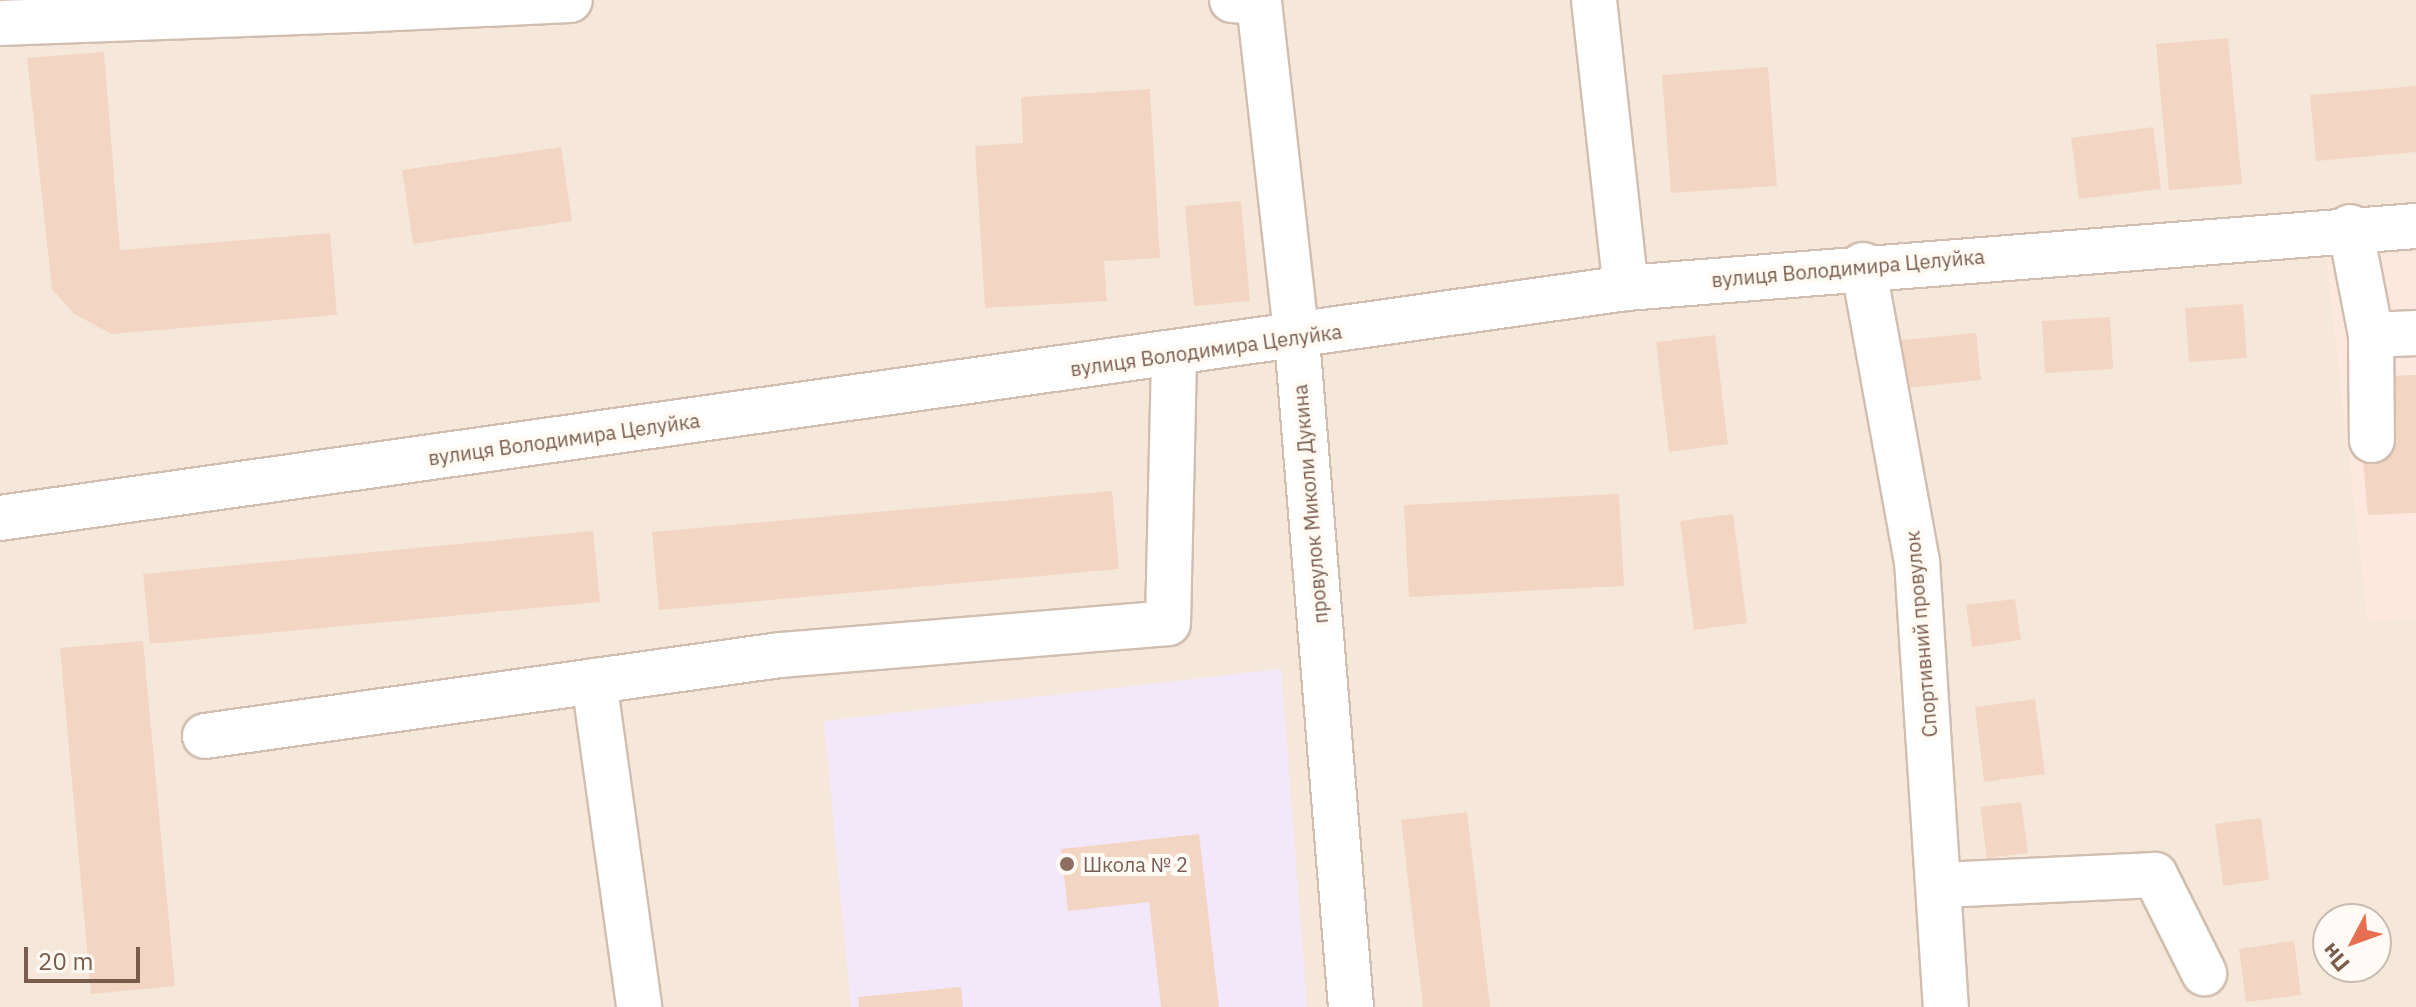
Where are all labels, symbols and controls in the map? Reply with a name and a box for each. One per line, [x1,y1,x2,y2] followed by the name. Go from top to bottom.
[1710,244,1986,292] street label: вулиця Володимира Целуйка
[1069,319,1343,381] street label: вулиця Володимира Целуйка
[1288,383,1332,625] street label: провулок Миколи Дукина
[427,408,701,470] street label: вулиця Володимира Целуйка
[1900,530,1942,738] street label: Спортивний провулок
[1083,852,1188,876] place label: Школа № 2
[1058,855,1076,873] marker: Школа № 2
[2312,903,2392,983] north arrow
[28,931,144,981] scale bar
[2315,937,2355,978] text: Пн
[38,945,93,977] text: 20 m

